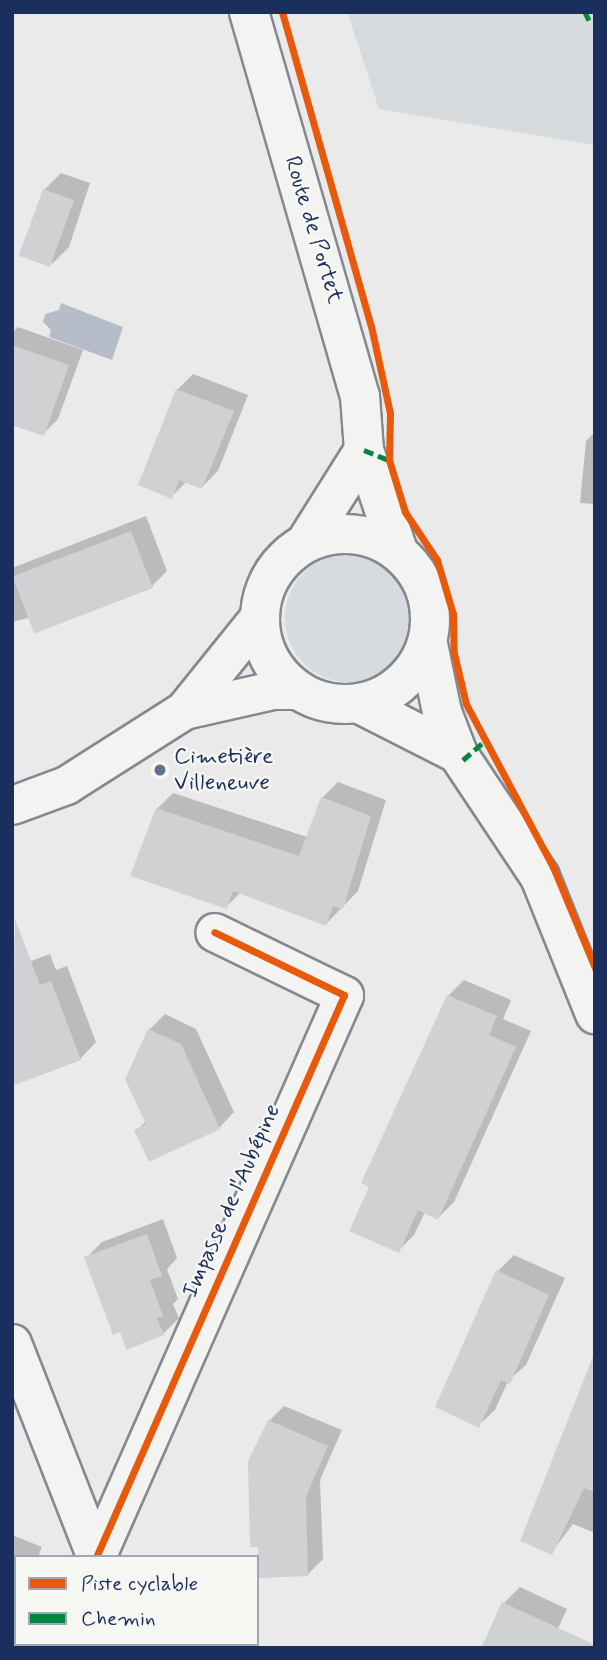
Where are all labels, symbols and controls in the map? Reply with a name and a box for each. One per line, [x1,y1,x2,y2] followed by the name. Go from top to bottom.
[278,155,348,305] street label: Route de Portet
[174,743,273,797] place label: Cimetière Villeneuve
[152,762,168,778] marker: Cimetière Villeneuve
[177,1100,287,1302] street label: Impasse de l'Aubépine
[14,1555,259,1646] legend
[81,1570,198,1598] text: Piste cyclable
[81,1605,155,1633] text: Chemin

